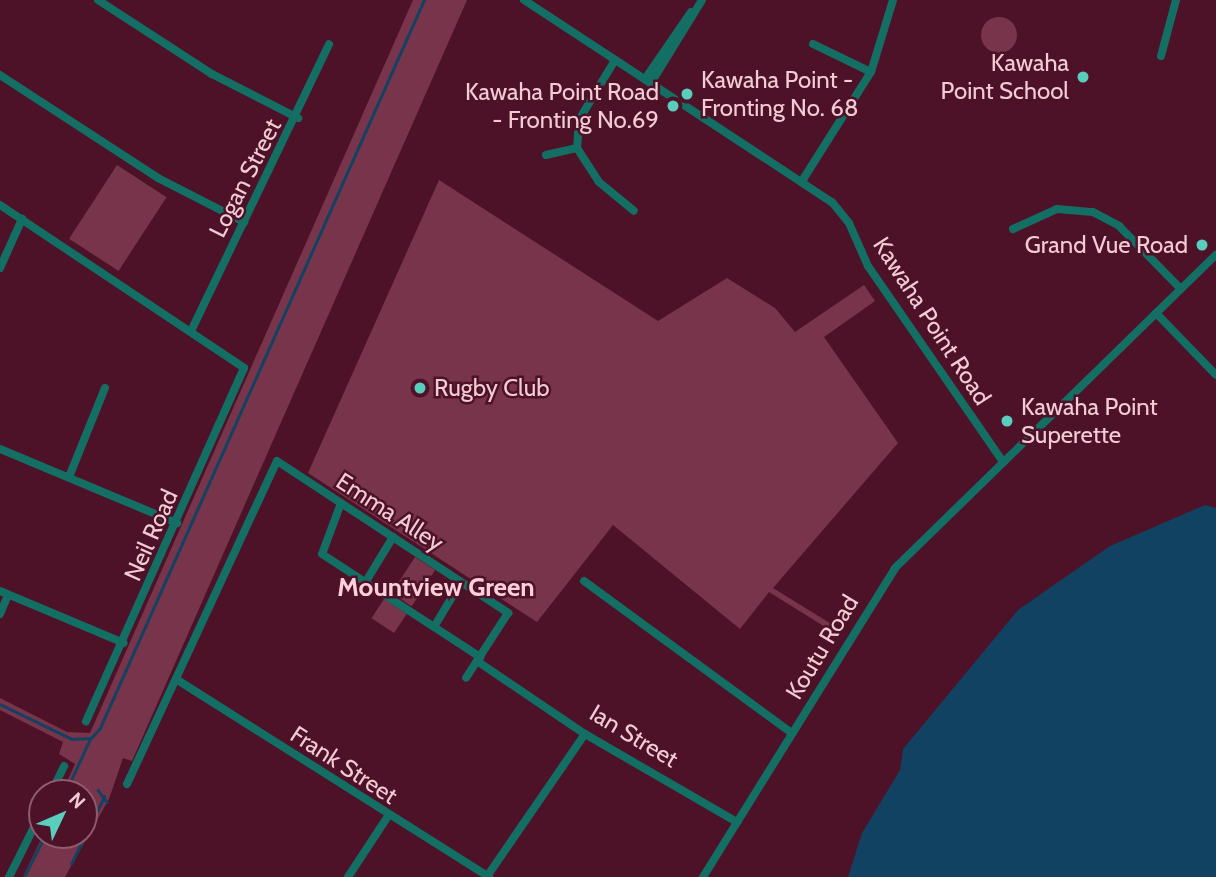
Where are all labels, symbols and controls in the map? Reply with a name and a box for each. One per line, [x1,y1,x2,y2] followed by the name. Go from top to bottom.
[941,49,1069,105] place label: Kawaha Point School
[701,66,858,122] place label: Kawaha Point - Fronting No. 68
[1075,69,1091,85] marker: Kawaha Point School
[465,78,659,134] place label: Kawaha Point Road - Fronting No.69
[679,86,695,102] marker: Kawaha Point - Fronting No. 68
[665,98,681,114] marker: Kawaha Point Road - Fronting No.69
[203,114,287,242] street label: Logan Street
[1025,231,1188,259] place label: Grand Vue Road
[867,232,997,410] street label: Kawaha Point Road
[1194,237,1210,253] marker: Grand Vue Road
[434,374,550,402] place label: Rugby Club
[412,380,428,396] marker: Rugby Club
[1021,393,1158,449] place label: Kawaha Point Superette
[999,413,1015,429] marker: Kawaha Point Superette
[331,467,449,557] street label: Emma Alley
[118,485,184,585] street label: Neil Road
[337,572,535,604] district label: Mountview Green
[780,590,864,704] street label: Koutu Road
[585,698,683,774] street label: Ian Street
[285,720,403,810] street label: Frank Street
[28,779,98,849] north arrow
[64,788,90,813] text: N

